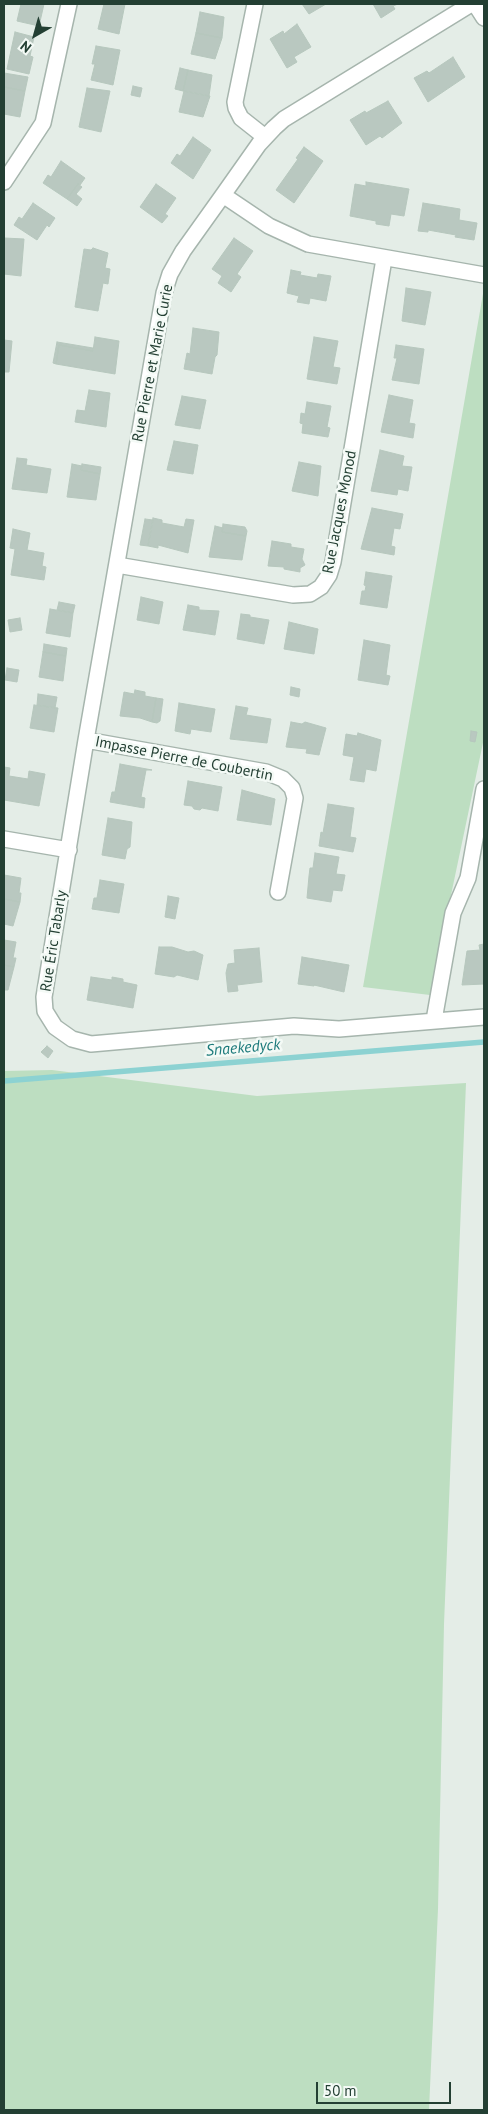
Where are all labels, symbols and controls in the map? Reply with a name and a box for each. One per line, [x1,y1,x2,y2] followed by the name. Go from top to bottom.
[10,10,60,60] north arrow
[17,37,35,57] text: N
[129,283,177,443] street label: Rue Pierre et Marie Curie
[319,449,361,575] street label: Rue Jacques Monod
[94,733,274,785] street label: Impasse Pierre de Coubertin
[37,889,71,993] street label: Rue Éric Tabarly
[205,1035,281,1061] water label: Snaekedyck
[318,2072,453,2104] scale bar
[324,2081,357,2100] text: 50 m

